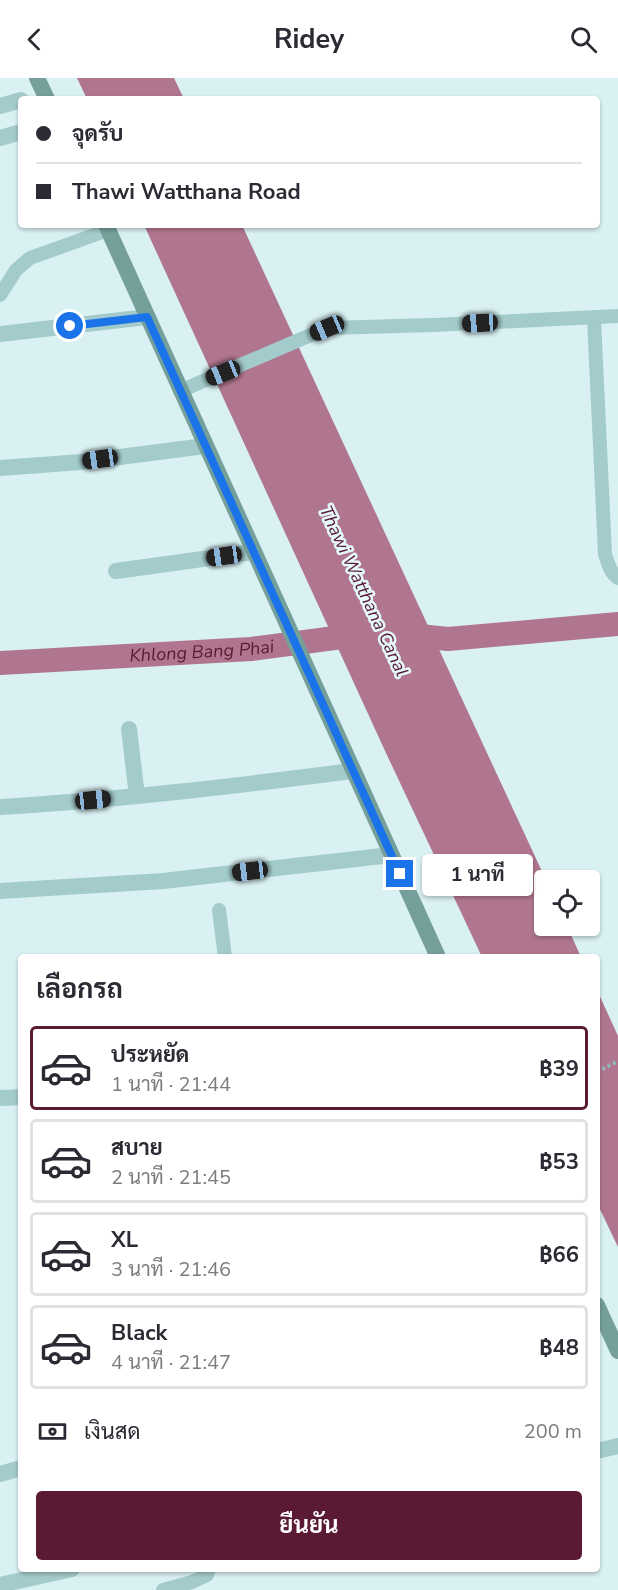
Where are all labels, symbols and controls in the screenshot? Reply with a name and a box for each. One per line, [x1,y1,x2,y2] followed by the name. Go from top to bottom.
[274,21,344,58] text: Ridey
[18,23,51,56] icon: back
[567,23,600,56] icon: search
[72,119,123,149] text: จุดรับ
[72,177,301,207] text: Thawi Watthana Road
[56,312,83,339] route start
[307,313,347,343] car
[462,313,498,333] car
[203,358,243,388] car
[81,448,119,470] car
[314,502,414,680] water label: Thawi Watthana Canal
[205,545,243,567] car
[129,634,276,668] water label: Khlong Bang Phai
[74,789,112,811] car
[421,853,532,895] callout: 1 นาที
[231,860,269,882] car
[386,860,413,887] route end
[450,861,505,888] text: 1 นาที
[534,870,600,936] map controls
[534,870,600,936] button: locate
[36,971,123,1008] text: เลือกรถ
[111,1040,189,1070] text: ประหยัด
[39,1041,93,1095] icon: car
[539,1054,579,1084] text: ฿39
[111,1071,231,1098] text: 1 นาที · 21:44
[111,1133,163,1163] text: สบาย
[39,1134,93,1188] icon: car
[539,1147,579,1177] text: ฿53
[111,1164,231,1191] text: 2 นาที · 21:45
[111,1225,138,1255] text: XL
[39,1227,93,1281] icon: car
[539,1240,579,1270] text: ฿66
[111,1256,231,1283] text: 3 นาที · 21:46
[111,1318,167,1348] text: Black
[39,1320,93,1374] icon: car
[539,1333,579,1363] text: ฿48
[111,1349,231,1376] text: 4 นาที · 21:47
[36,1415,69,1448] icon: cash
[84,1417,141,1447] text: เงินสด
[524,1418,582,1445] text: 200 m
[36,1491,582,1560] button: ยืนยัน

